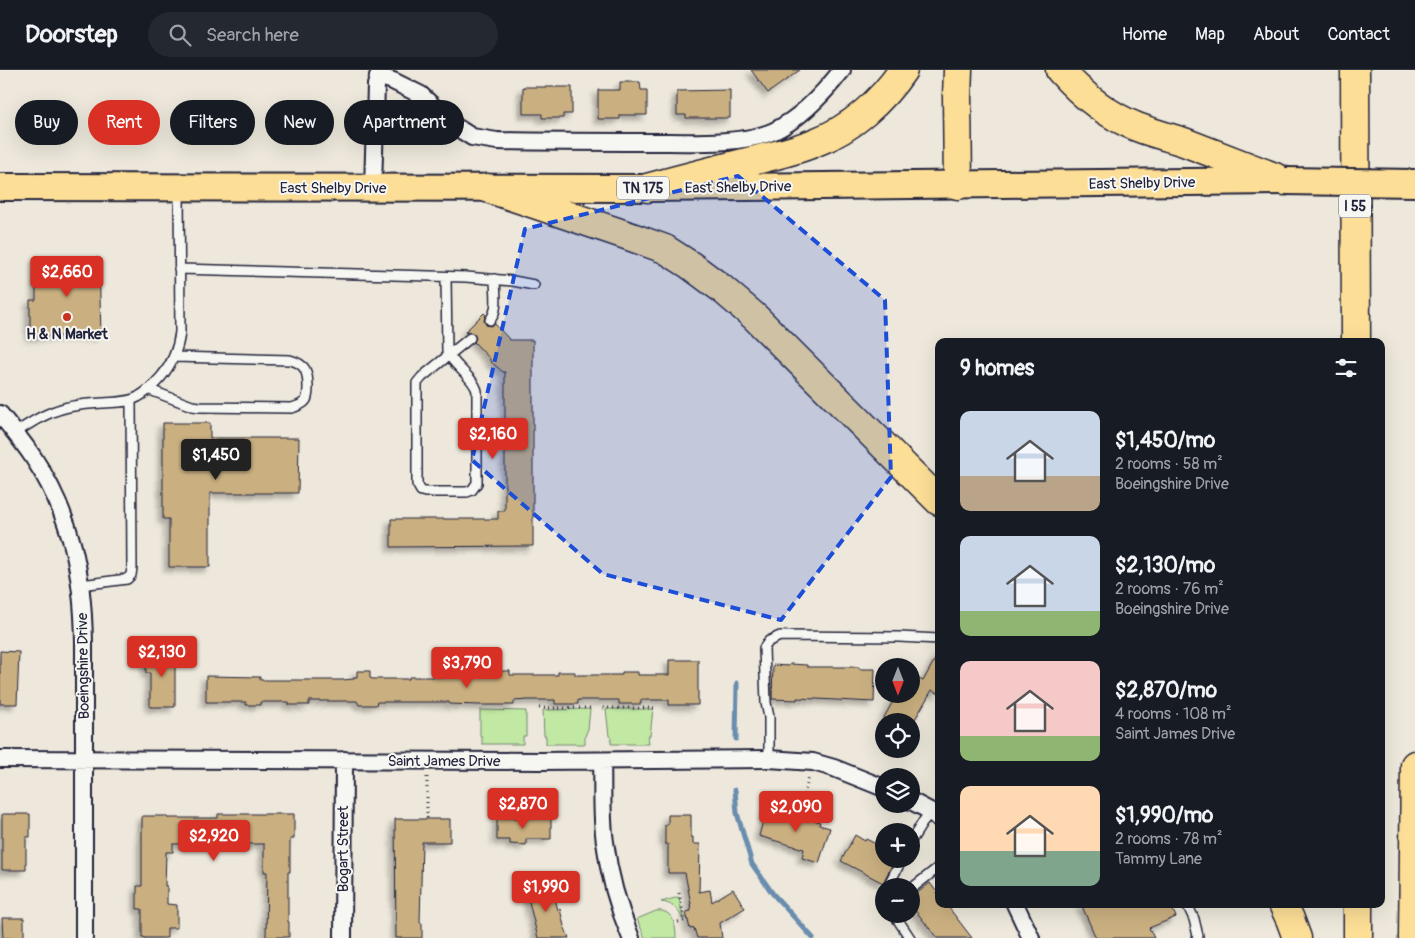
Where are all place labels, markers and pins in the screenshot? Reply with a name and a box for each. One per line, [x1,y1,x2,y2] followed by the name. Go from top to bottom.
[26,256,108,298] pin: $2,660
[61,311,73,323] marker: H & N Market
[26,325,109,344] place label: H & N Market
[452,418,534,460] pin: $2,160
[175,438,257,481] pin: $1,450
[121,636,203,678] pin: $2,130
[426,646,508,689] pin: $3,790
[482,788,564,830] pin: $2,870
[755,790,837,833] pin: $2,090
[173,820,255,862] pin: $2,920
[505,870,587,913] pin: $1,990

